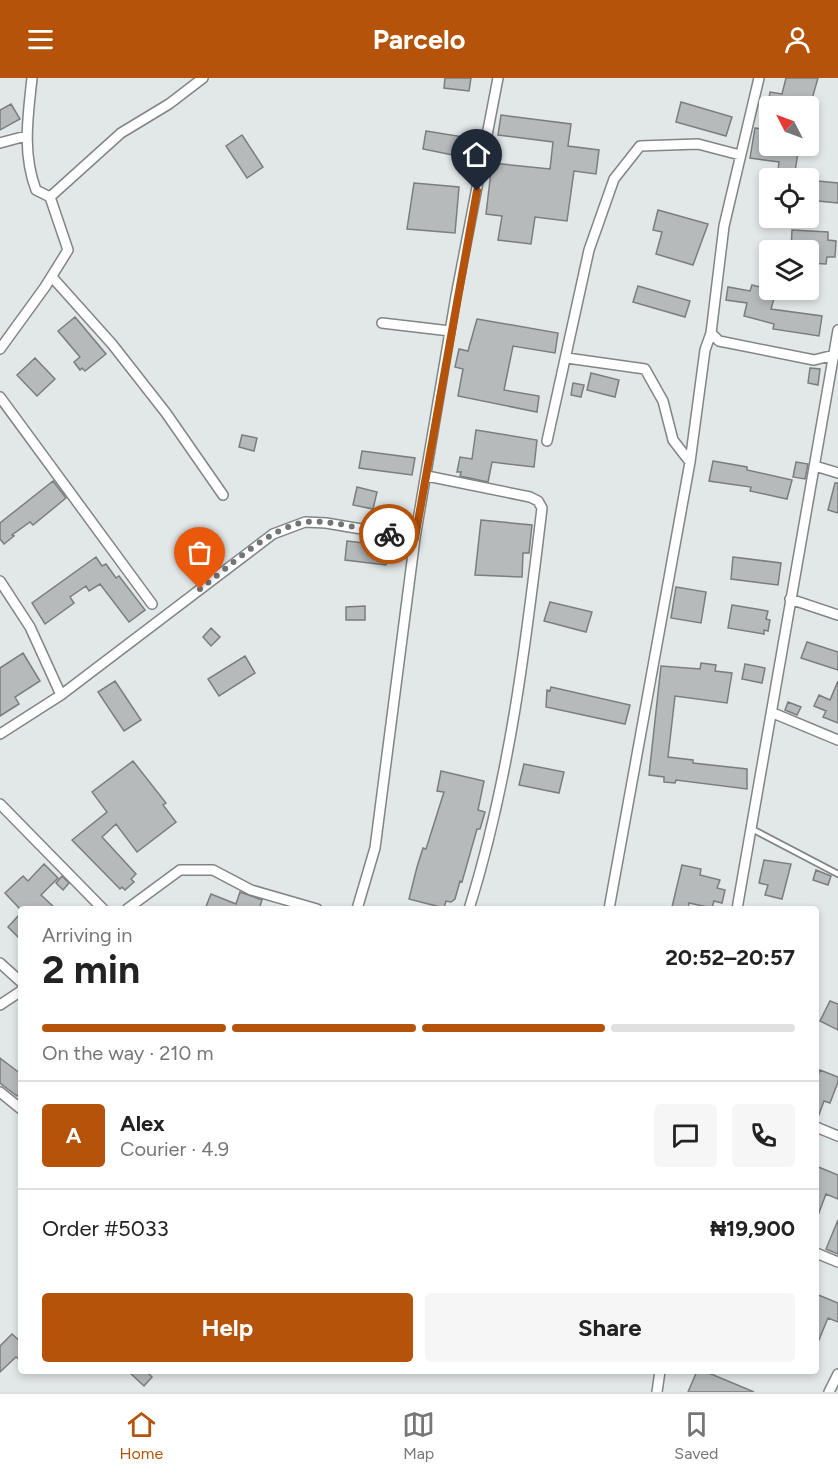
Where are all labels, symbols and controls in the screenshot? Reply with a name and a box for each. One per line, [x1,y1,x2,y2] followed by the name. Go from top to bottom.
[24,23,57,56] icon: menu
[373,23,465,56] text: Parcelo
[781,23,814,56] icon: person
[759,96,819,156] north arrow
[759,96,819,300] map controls
[451,129,502,191] pin
[460,138,493,171] icon: home
[759,168,819,228] button: locate
[759,240,819,300] button: layers
[359,504,419,564] courier
[373,518,406,551] icon: bike
[174,527,225,589] pin
[183,536,216,569] icon: bag
[42,923,132,947] text: Arriving in
[665,944,795,971] text: 20:52–20:57
[42,946,140,993] text: 2 min
[42,1041,213,1065] text: On the way · 210 m
[654,1104,717,1167] button: chat
[732,1104,795,1167] button: phone
[120,1110,165,1137] text: Alex
[66,1122,81,1149] text: A
[120,1137,229,1161] text: Courier · 4.9
[42,1215,169,1242] text: Order #5033
[710,1215,795,1242] text: ₦19,900
[42,1293,413,1362] button: Help
[425,1293,795,1362] button: Share
[120,1408,163,1463] tab: Home
[402,1408,435,1463] tab: Map
[674,1408,718,1463] tab: Saved

